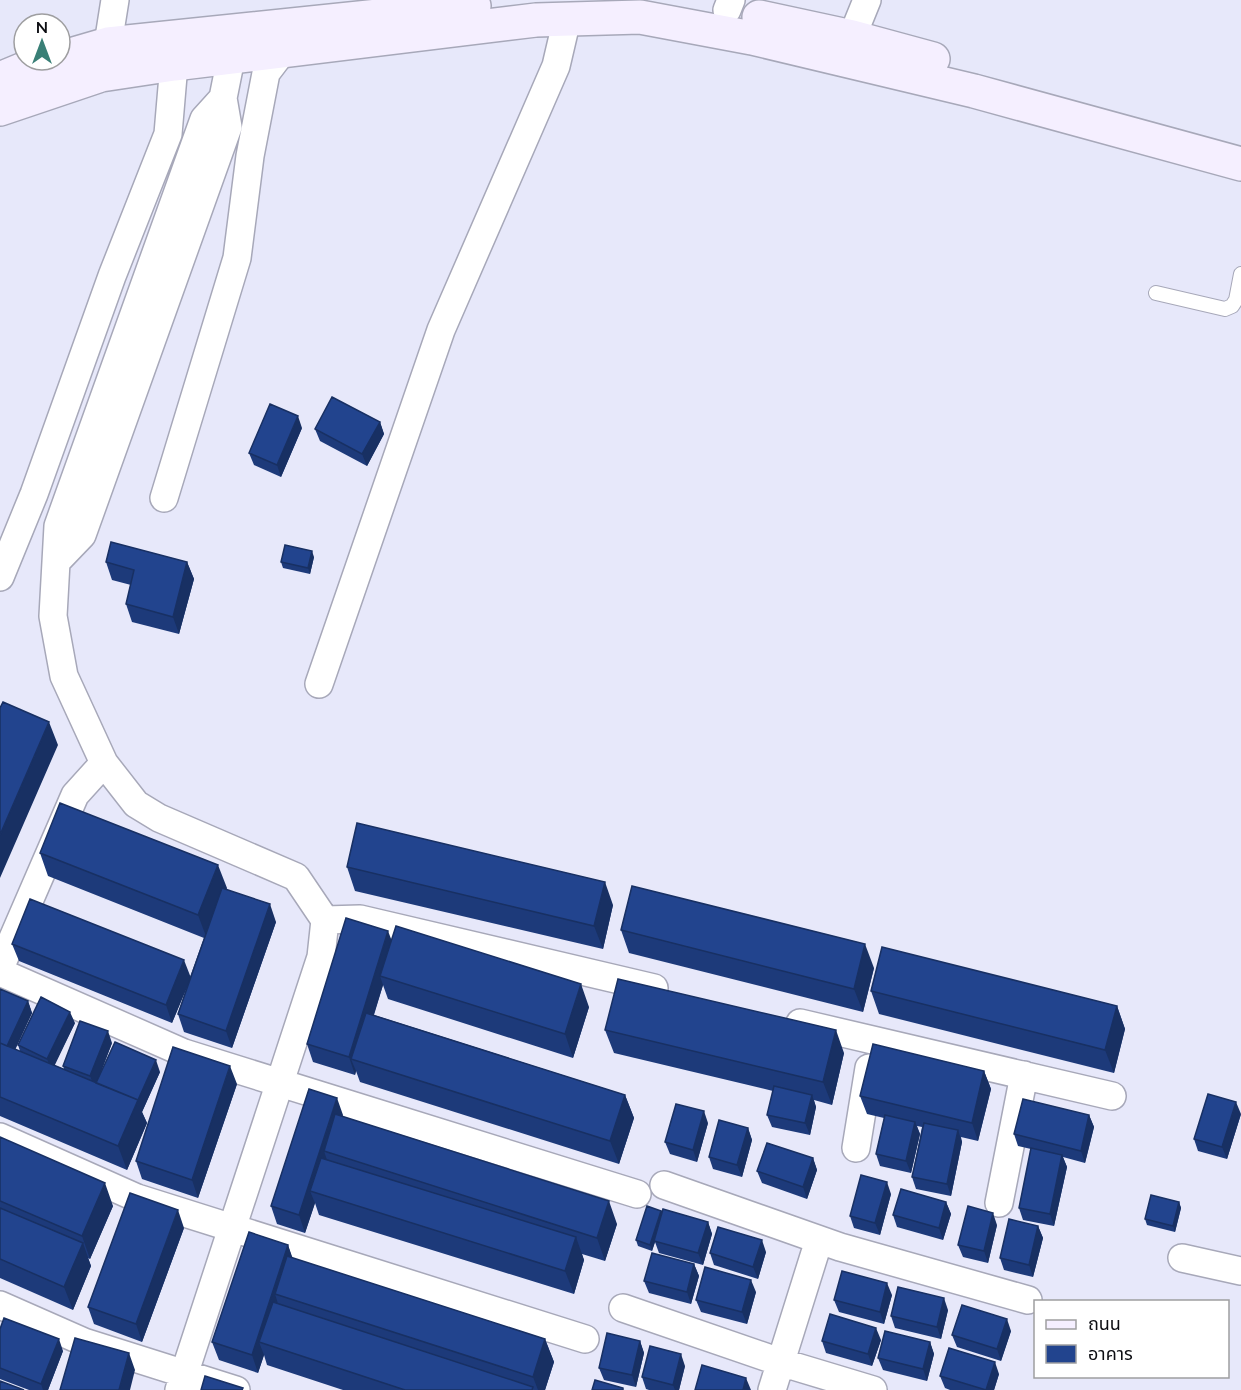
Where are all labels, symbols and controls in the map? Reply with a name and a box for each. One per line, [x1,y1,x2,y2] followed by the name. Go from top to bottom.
[12,12,72,72] north arrow
[36,17,48,36] text: N
[1034,1300,1229,1378] legend
[1088,1312,1121,1334] text: ถนน
[1088,1342,1133,1364] text: อาคาร

